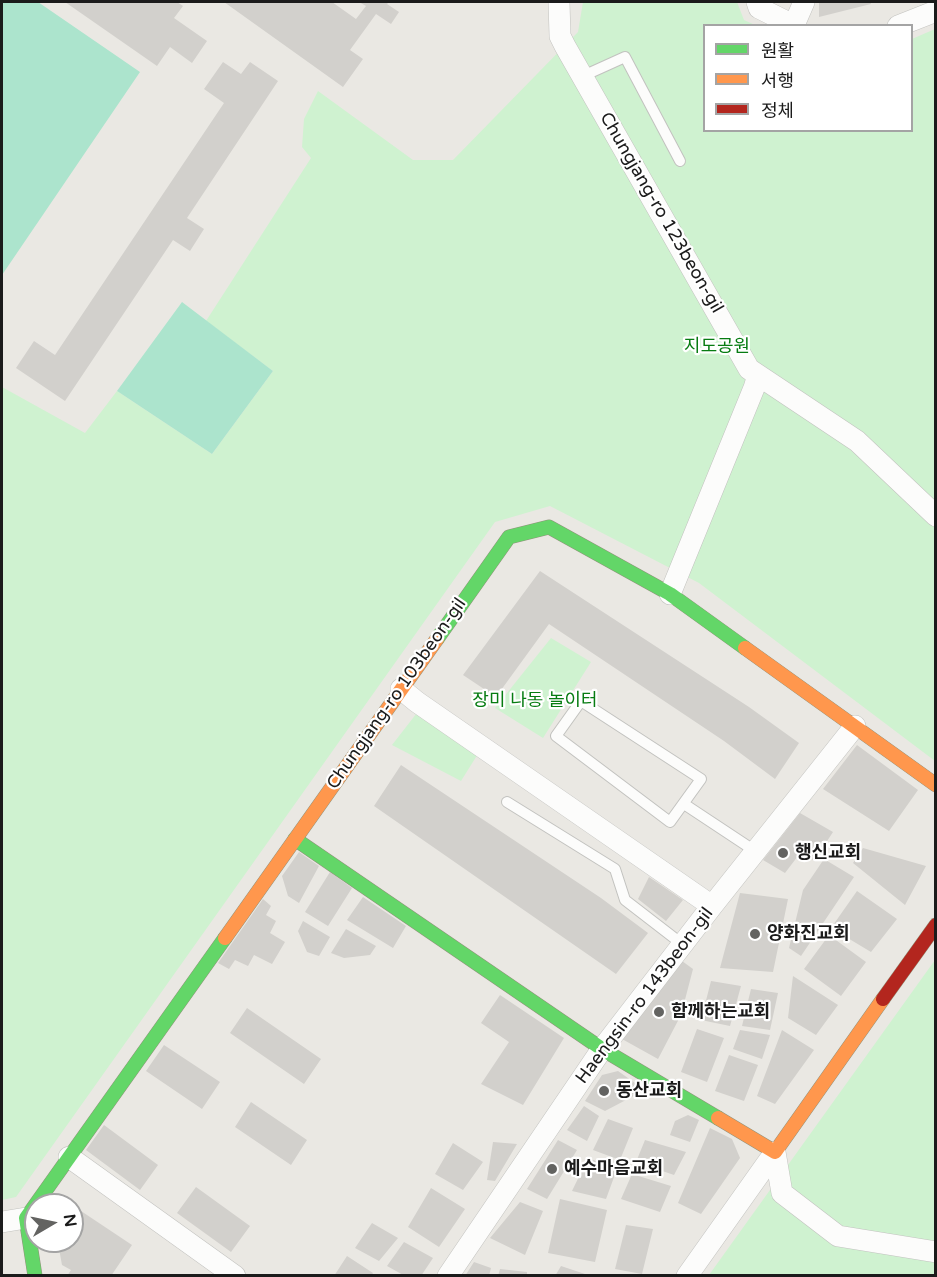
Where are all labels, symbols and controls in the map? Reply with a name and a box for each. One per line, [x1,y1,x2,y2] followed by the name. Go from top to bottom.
[703,24,913,132] legend
[761,40,794,62] text: 원활
[761,70,794,92] text: 서행
[761,100,794,122] text: 정체
[595,109,727,317] street label: Chungjang-ro 123beon-gil
[684,336,750,358] park label: 지도공원
[323,594,471,794] street label: Chungjang-ro 103beon-gil
[472,690,598,712] park label: 장미 나동 놀이터
[795,842,861,864] place label: 행신교회
[776,846,790,860] marker: 행신교회
[572,904,718,1088] street label: Haengsin-ro 143beon-gil
[767,923,850,945] place label: 양화진교회
[748,927,762,941] marker: 양화진교회
[671,1001,770,1023] place label: 함께하는교회
[652,1005,666,1019] marker: 함께하는교회
[616,1080,682,1102] place label: 동산교회
[597,1084,611,1098] marker: 동산교회
[564,1158,663,1180] place label: 예수마음교회
[545,1162,559,1176] marker: 예수마음교회
[24,1193,84,1253] north arrow
[59,1213,81,1228] text: N

